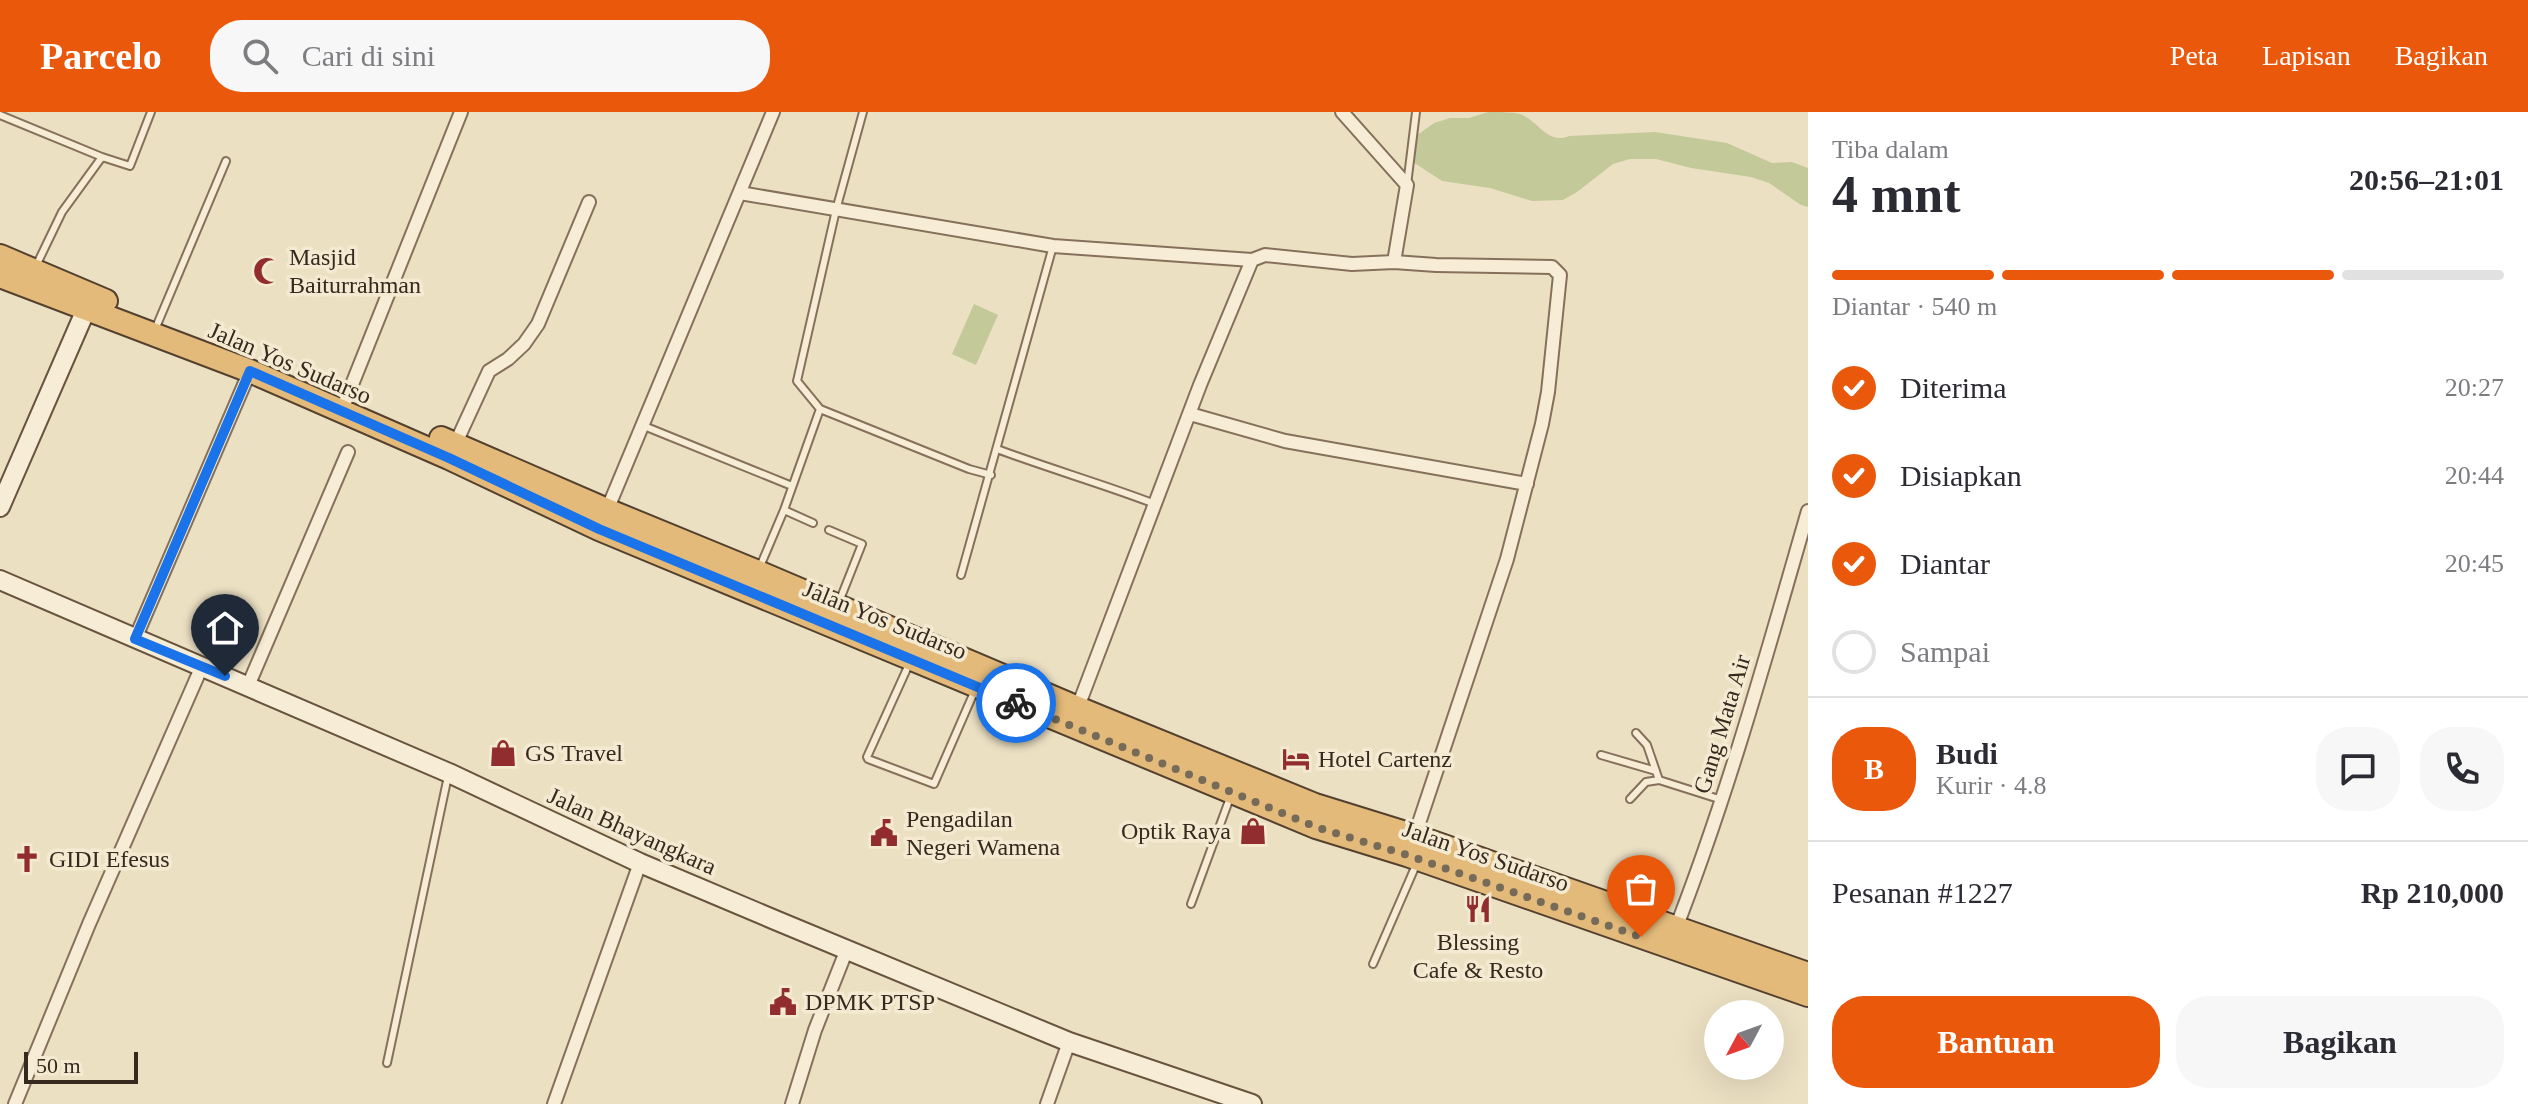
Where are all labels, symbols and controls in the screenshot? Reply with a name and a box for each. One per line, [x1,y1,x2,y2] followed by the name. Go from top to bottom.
[210,20,770,92] search box
[238,34,282,78] icon: search
[40,35,162,77] text: Parcelo
[302,39,435,72] text: Cari di sini
[2170,40,2218,71] text: Peta
[2262,40,2351,71] text: Lapisan
[2395,40,2488,71] text: Bagikan
[1832,135,1949,164] text: Tiba dalam
[2349,163,2504,196] text: 20:56–21:01
[1832,166,1961,223] text: 4 mnt
[289,244,421,298] place label: Masjid Baiturrahman
[252,256,282,286] mosque icon: Masjid Baiturrahman
[1832,292,1997,321] text: Diantar · 540 m
[205,317,375,409] street label: Jalan Yos Sudarso
[1832,366,1876,410] icon: check
[1900,371,2007,404] text: Diterima
[2445,373,2504,402] text: 20:27
[1832,454,1876,498] icon: check
[1900,459,2022,492] text: Disiapkan
[2445,461,2504,490] text: 20:44
[1832,542,1876,586] icon: check
[1900,547,1990,580] text: Diantar
[2445,549,2504,578] text: 20:45
[799,575,971,665] street label: Jalan Yos Sudarso
[191,594,259,676] pin
[203,606,247,650] icon: home
[1900,635,1990,668] text: Sampai
[1689,651,1755,797] street label: Gang Mata Air
[976,663,1056,743] courier
[994,681,1038,725] icon: bike
[2316,727,2400,811] button: chat
[2420,727,2504,811] button: phone
[1936,737,1998,770] text: Budi
[488,738,518,768] shop icon: GS Travel
[525,740,623,766] place label: GS Travel
[1281,744,1311,774] hotel icon: Hotel Cartenz
[1318,746,1452,772] place label: Hotel Cartenz
[1864,752,1884,785] text: B
[1936,771,2046,800] text: Kurir · 4.8
[544,782,721,880] street label: Jalan Bhayangkara
[906,806,1061,860] place label: Pengadilan Negeri Wamena
[1399,815,1573,897] street label: Jalan Yos Sudarso
[1238,816,1268,846] shop icon: Optik Raya
[869,818,899,848] public building icon: Pengadilan Negeri Wamena
[1121,818,1231,844] place label: Optik Raya
[12,844,42,874] church icon: GIDI Efesus
[49,846,170,872] place label: GIDI Efesus
[1607,855,1675,937] pin
[1619,867,1663,911] icon: bag
[1832,876,2013,909] text: Pesanan #1227
[2361,876,2504,909] text: Rp 210,000
[1463,894,1493,924] restaurant icon: Blessing Cafe & Resto
[1413,929,1543,983] place label: Blessing Cafe & Resto
[768,987,798,1017] public building icon: DPMK PTSP
[805,989,935,1015] place label: DPMK PTSP
[1832,996,2160,1088] button: Bantuan
[2176,996,2504,1088] button: Bagikan
[1704,1000,1784,1080] north arrow
[1704,1000,1784,1080] map controls
[24,1048,138,1084] scale bar
[36,1053,81,1078] text: 50 m

